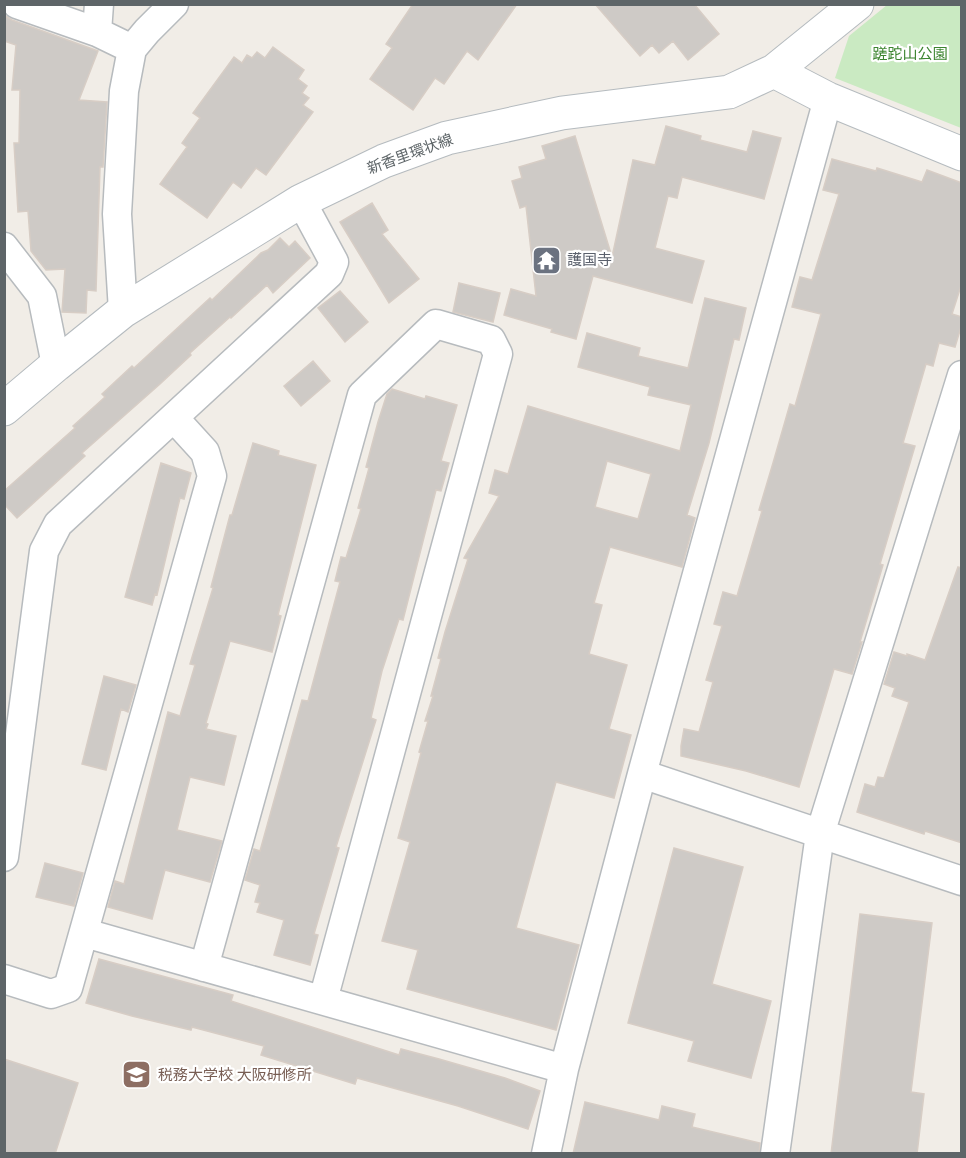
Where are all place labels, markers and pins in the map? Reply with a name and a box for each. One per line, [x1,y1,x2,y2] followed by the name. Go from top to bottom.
[530,244,562,276] temple icon: 護国寺
[567,251,612,269] place label: 護国寺
[121,1059,153,1091] school or university icon: 税務大学校 大阪研修所
[158,1066,312,1084] place label: 税務大学校 大阪研修所

